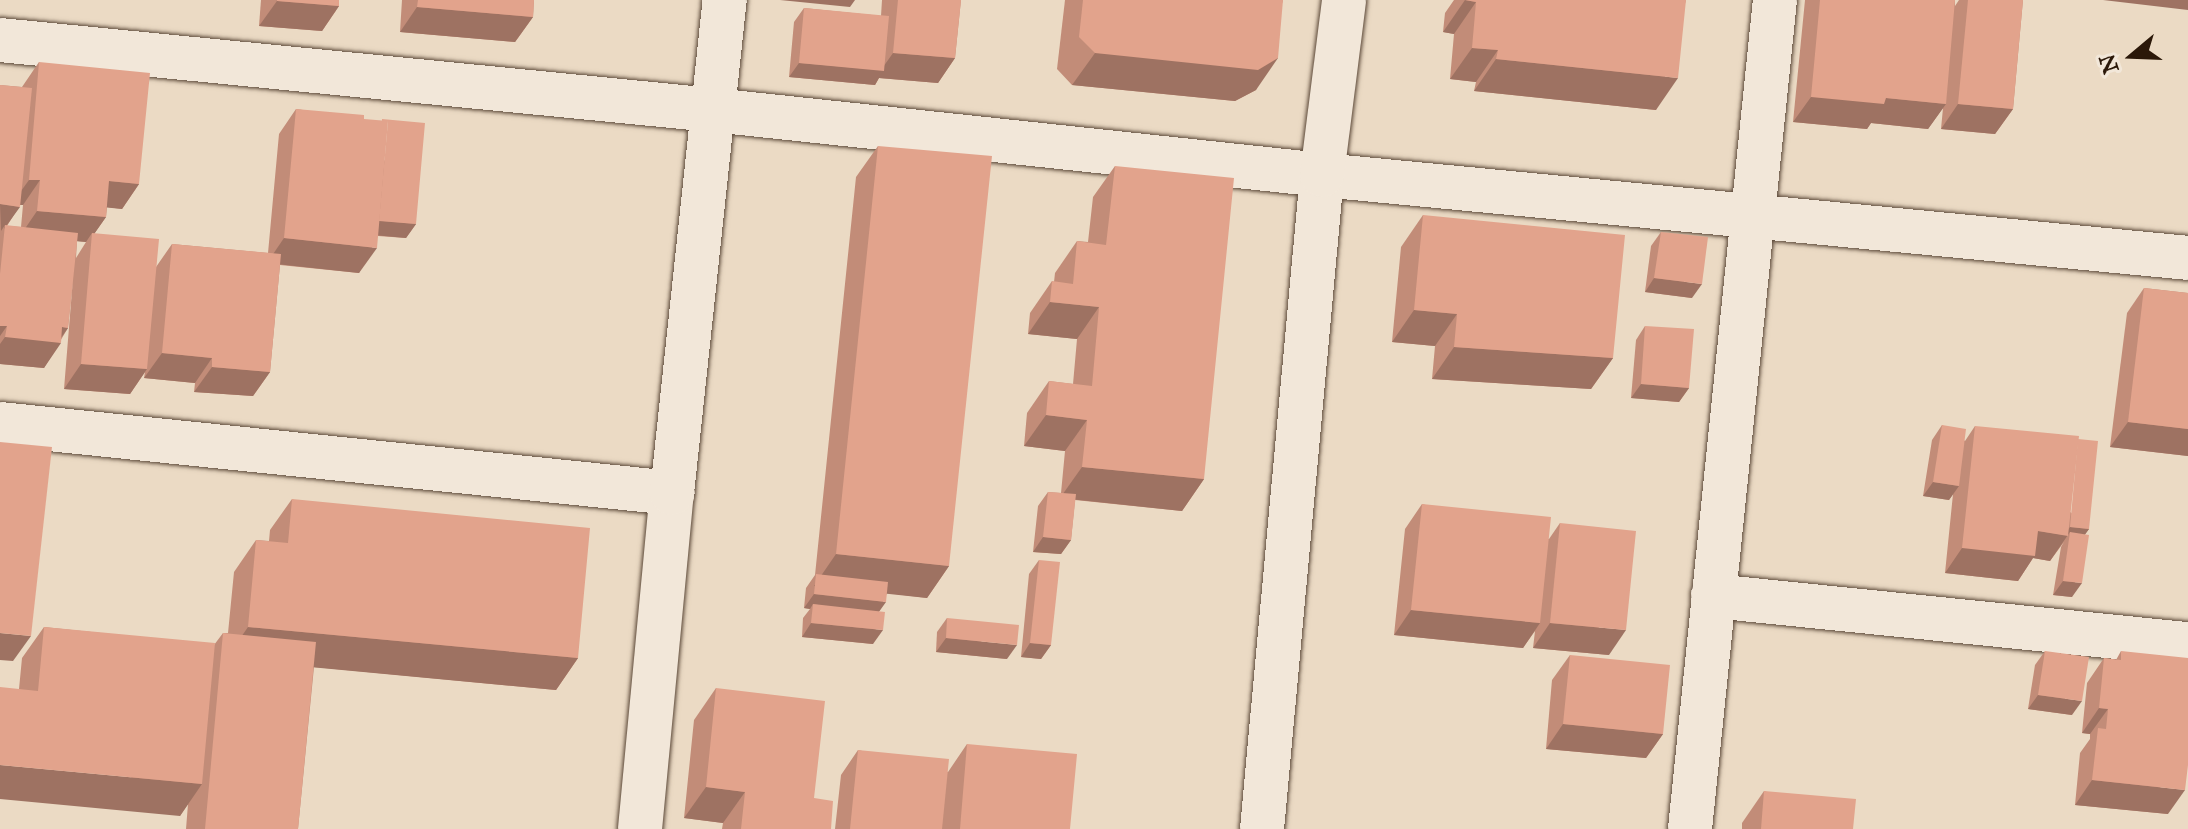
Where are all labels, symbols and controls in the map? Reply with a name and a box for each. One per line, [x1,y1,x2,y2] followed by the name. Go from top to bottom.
[2092,16,2172,96] north arrow
[2093,51,2125,77] text: N

